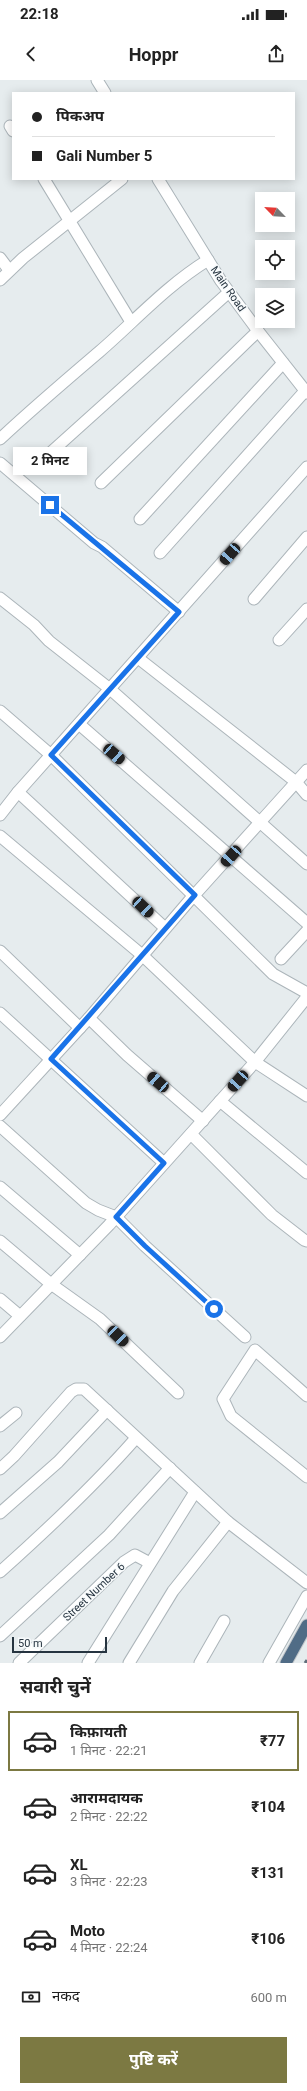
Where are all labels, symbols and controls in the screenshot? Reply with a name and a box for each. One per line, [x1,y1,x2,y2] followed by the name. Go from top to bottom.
[20,5,59,23] text: 22:18
[20,43,42,65] icon: back
[265,43,287,65] icon: share
[129,44,178,65] text: Hoppr
[56,107,104,125] text: पिकअप
[56,147,152,165] text: Gali Number 5
[255,192,295,232] north arrow
[255,192,295,328] map controls
[255,240,295,280] button: locate
[208,264,248,314] street label: Main Road
[255,288,295,328] button: layers
[13,447,87,475] callout: 2 मिनट
[31,453,69,468] text: 2 मिनट
[41,496,59,514] route end
[218,541,242,567] car
[101,742,127,766] car
[219,843,243,869] car
[130,894,156,920] car
[226,1068,250,1094] car
[145,1070,171,1094] car
[205,1300,223,1318] route start
[105,1323,131,1349] car
[60,1560,128,1624] street label: Street Number 6
[12,1635,107,1654] scale bar
[18,1637,43,1650] text: 50 m
[20,1676,91,1697] text: सवारी चुनें
[22,1723,58,1759] icon: car
[70,1723,127,1741] text: किफ़ायती
[260,1732,285,1750] text: ₹77
[70,1743,148,1758] text: 1 मिनट · 22:21
[22,1789,58,1825] icon: car
[70,1789,143,1807] text: आरामदायक
[251,1798,285,1816] text: ₹104
[70,1809,148,1824] text: 2 मिनट · 22:22
[22,1855,58,1891] icon: car
[70,1856,88,1874] text: XL
[251,1864,285,1882] text: ₹131
[70,1874,148,1889] text: 3 मिनट · 22:23
[22,1921,58,1957] icon: car
[70,1922,105,1940] text: Moto
[251,1930,285,1948] text: ₹106
[70,1940,148,1955] text: 4 मिनट · 22:24
[20,1986,42,2008] icon: cash
[52,1987,80,2005] text: नकद
[250,1990,287,2005] text: 600 m
[20,2037,287,2083] button: पुष्टि करें

